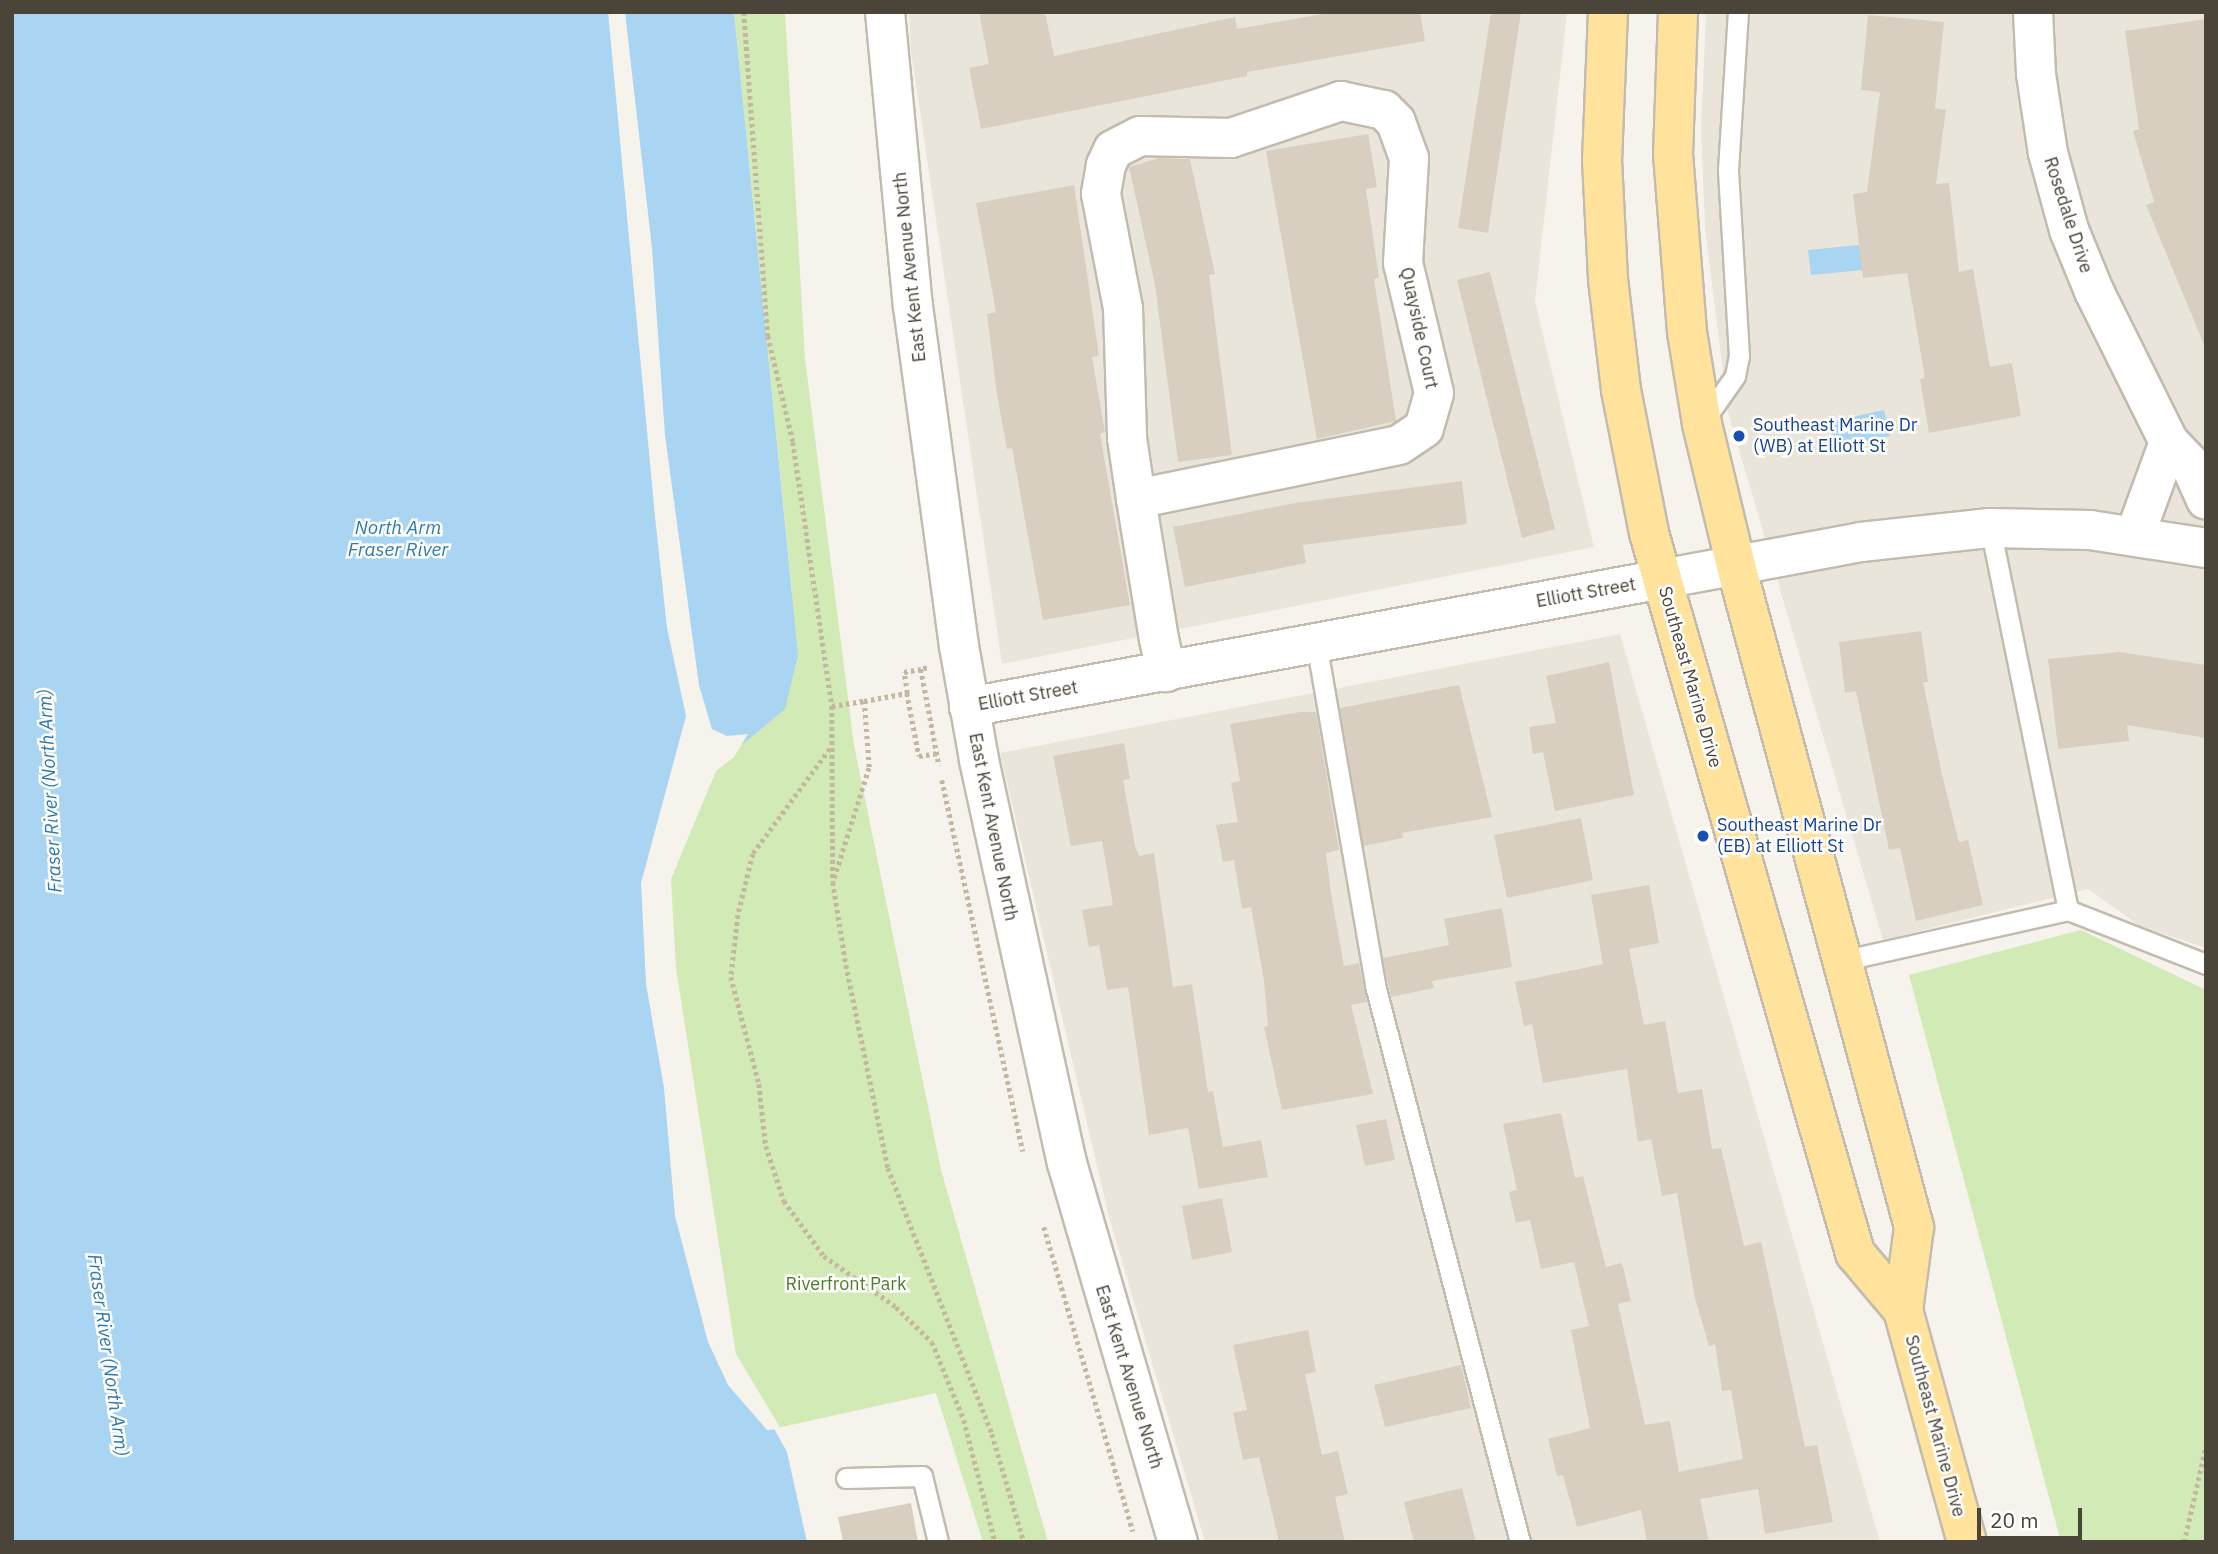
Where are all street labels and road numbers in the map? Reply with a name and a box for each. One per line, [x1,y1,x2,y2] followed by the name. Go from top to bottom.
[2039,154,2097,276] street label: Rosedale Drive
[889,171,931,363] street label: East Kent Avenue North
[1396,265,1442,391] street label: Quayside Court
[1534,574,1638,612] street label: Elliott Street
[1654,584,1726,770] street label: Southeast Marine Drive
[976,677,1080,715] street label: Elliott Street
[964,731,1022,923] street label: East Kent Avenue North
[1091,1282,1167,1472] street label: East Kent Avenue North
[1900,1333,1970,1519] street label: Southeast Marine Drive

